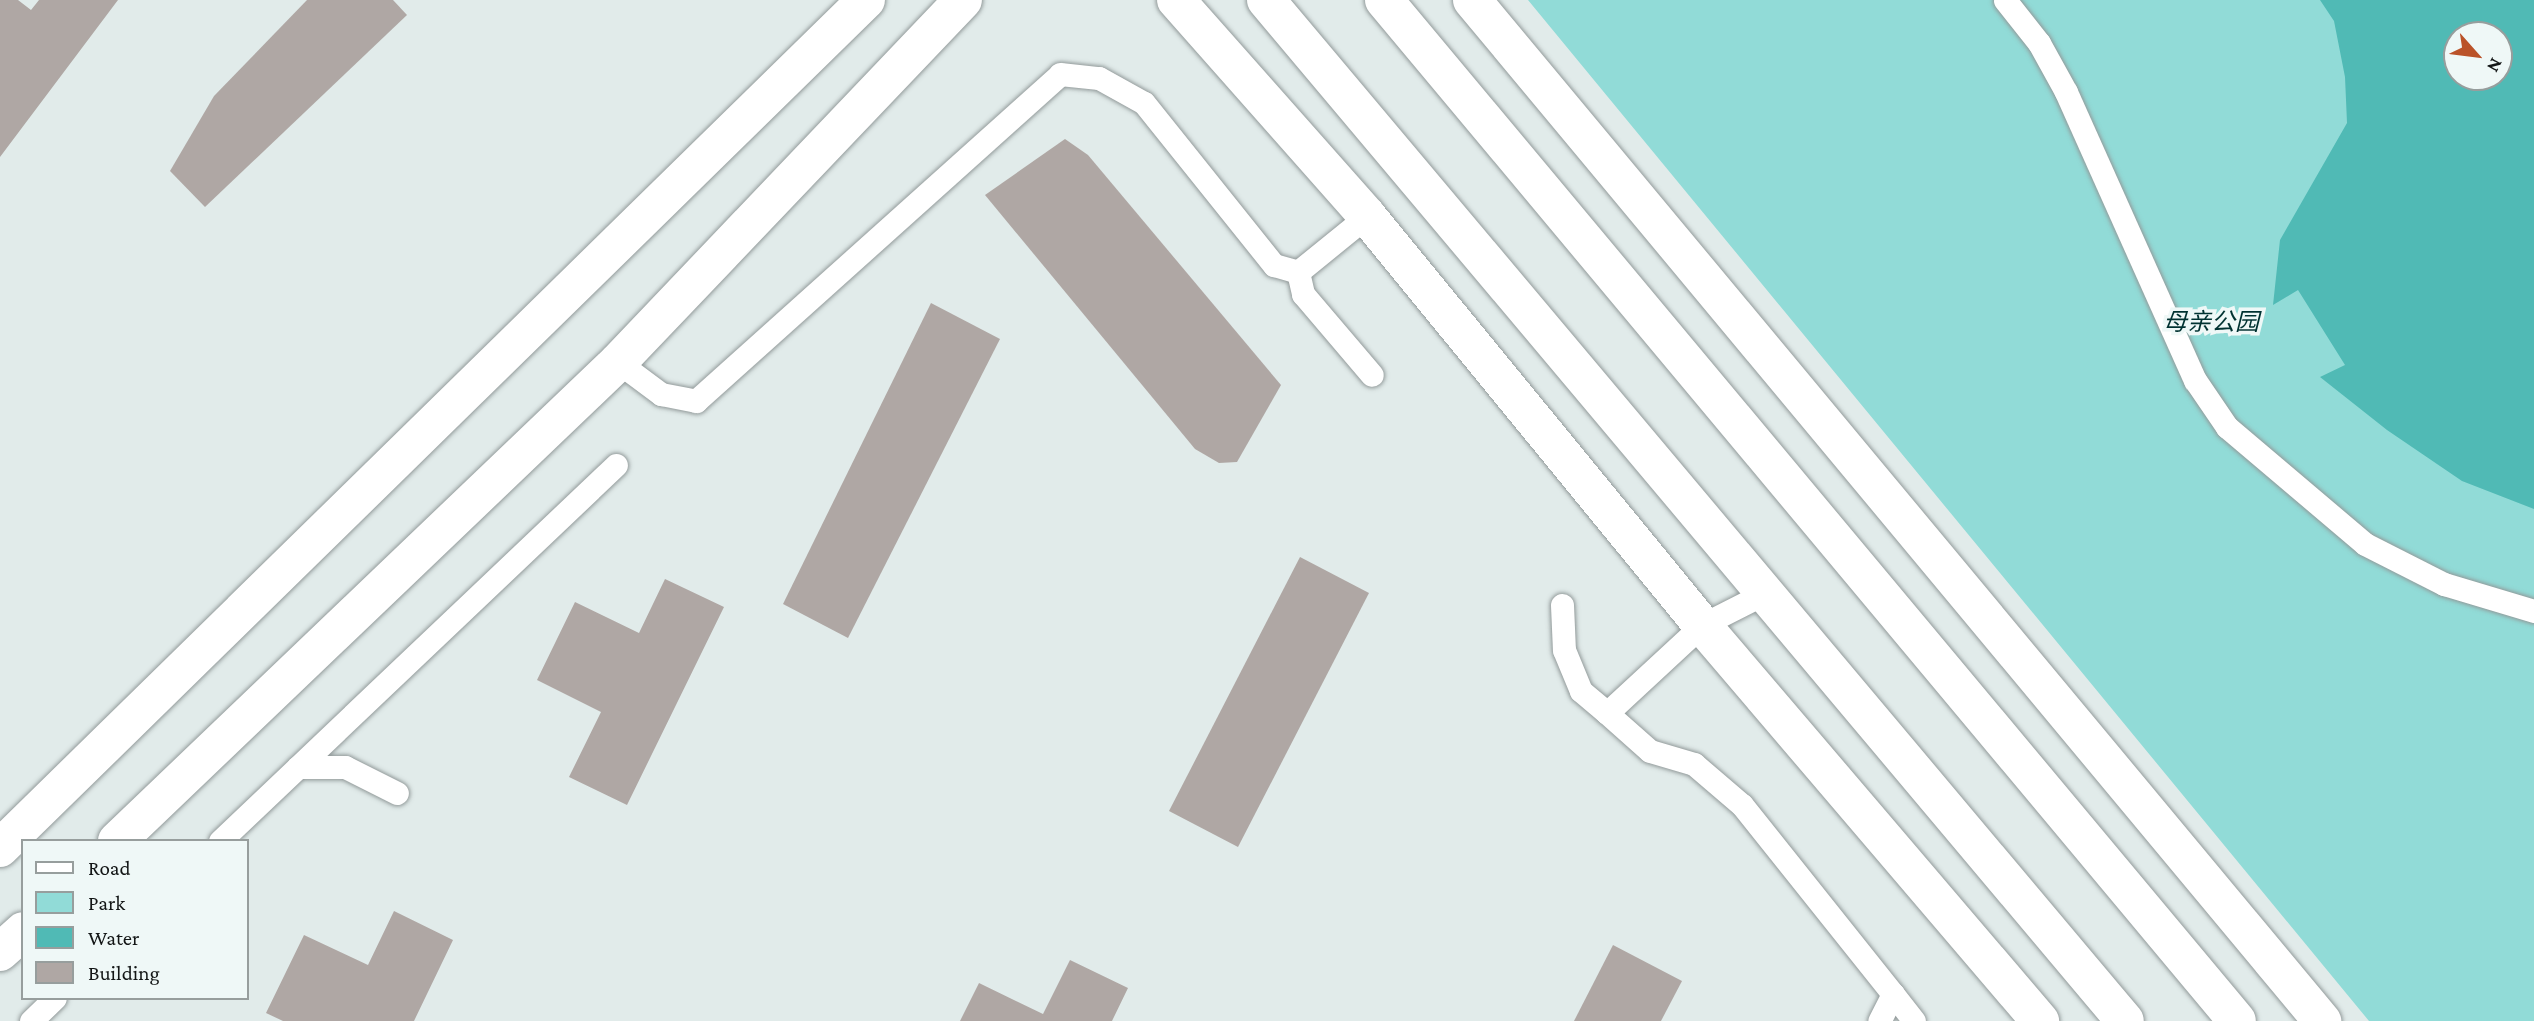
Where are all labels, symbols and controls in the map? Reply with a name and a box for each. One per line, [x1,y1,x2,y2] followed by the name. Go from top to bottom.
[2443,21,2513,91] north arrow
[2483,54,2508,76] text: N
[2163,308,2259,336] park label: 母亲公园
[21,839,248,1000] legend
[88,856,131,880] text: Road
[88,891,125,915] text: Park
[88,926,140,950] text: Water
[88,961,160,985] text: Building

